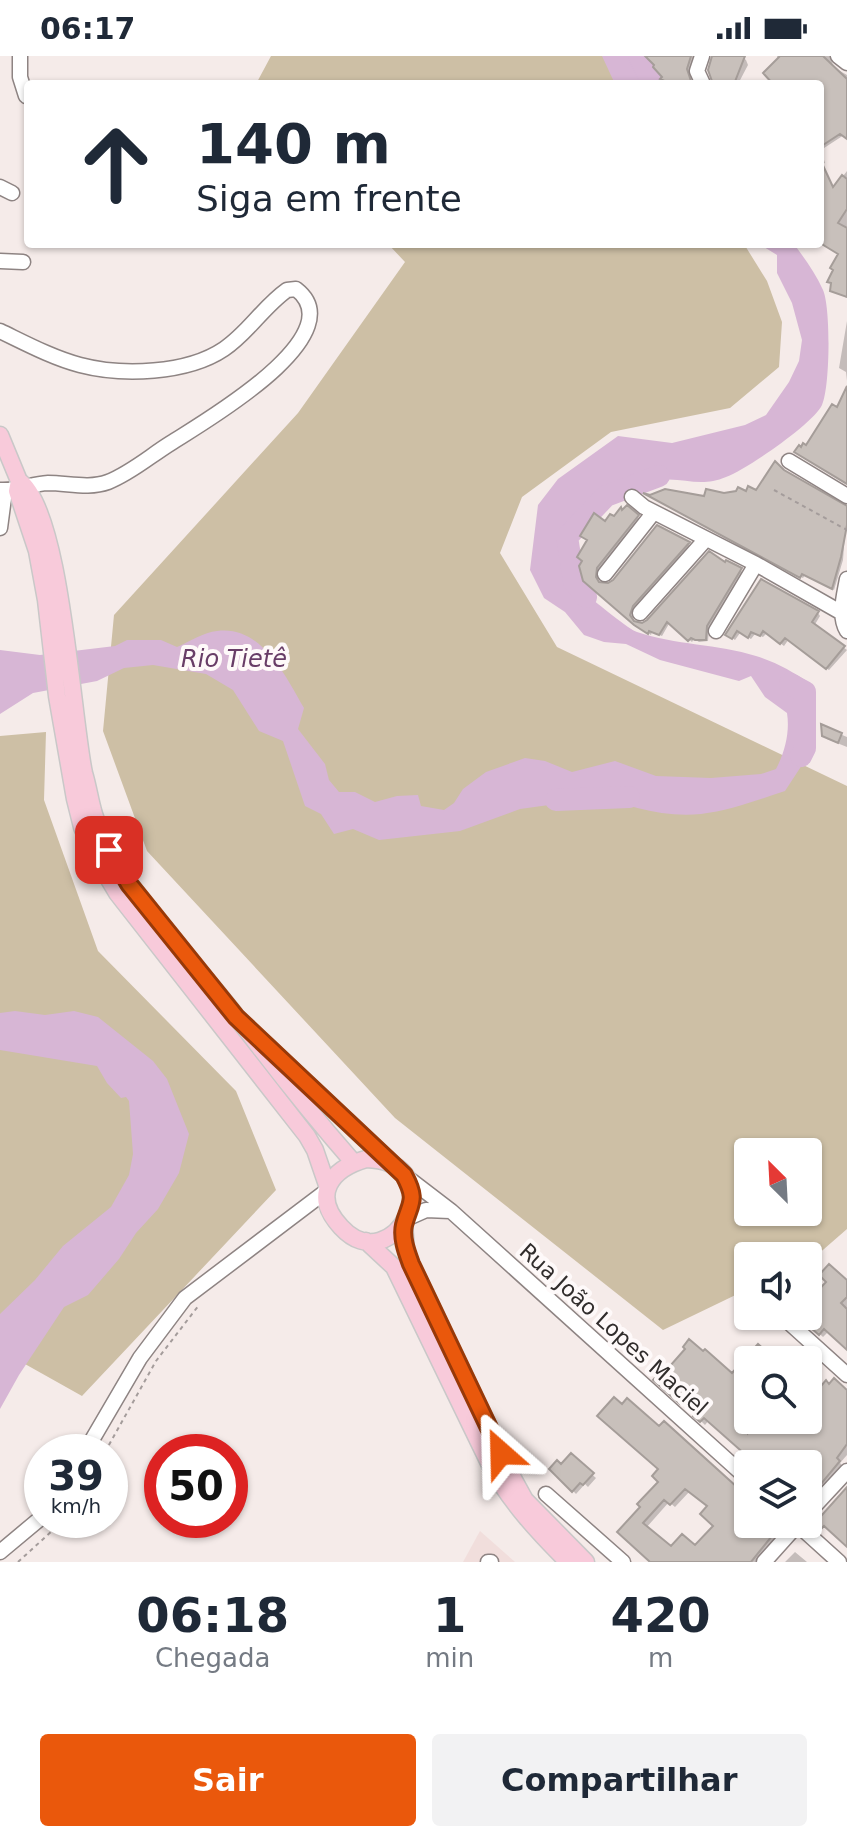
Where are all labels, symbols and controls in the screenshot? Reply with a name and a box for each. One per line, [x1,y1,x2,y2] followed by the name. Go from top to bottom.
[40,11,136,46] text: 06:17
[196,111,391,176] text: 140 m
[64,112,168,216] icon: ahead
[196,178,462,219] text: Siga em frente
[181,645,287,673] water label: Rio Tietê
[75,816,143,884] pin
[87,828,131,872] icon: arrive
[734,1138,822,1226] north arrow
[734,1138,822,1538] map controls
[515,1238,713,1420] street label: Rua João Lopes Maciel
[734,1242,822,1330] button: sound
[734,1346,822,1434] button: search
[459,1411,543,1495] position arrow
[144,1434,248,1538] speed limit sign: 50
[734,1450,822,1538] button: layers
[48,1453,104,1499] text: 39
[51,1494,101,1518] text: km/h
[136,1587,289,1643] text: 06:18
[433,1587,466,1643] text: 1
[611,1587,711,1643] text: 420
[155,1643,270,1673] text: Chegada
[425,1643,474,1673] text: min
[648,1643,673,1673] text: m
[40,1734,416,1826] button: Sair
[432,1734,807,1826] button: Compartilhar

